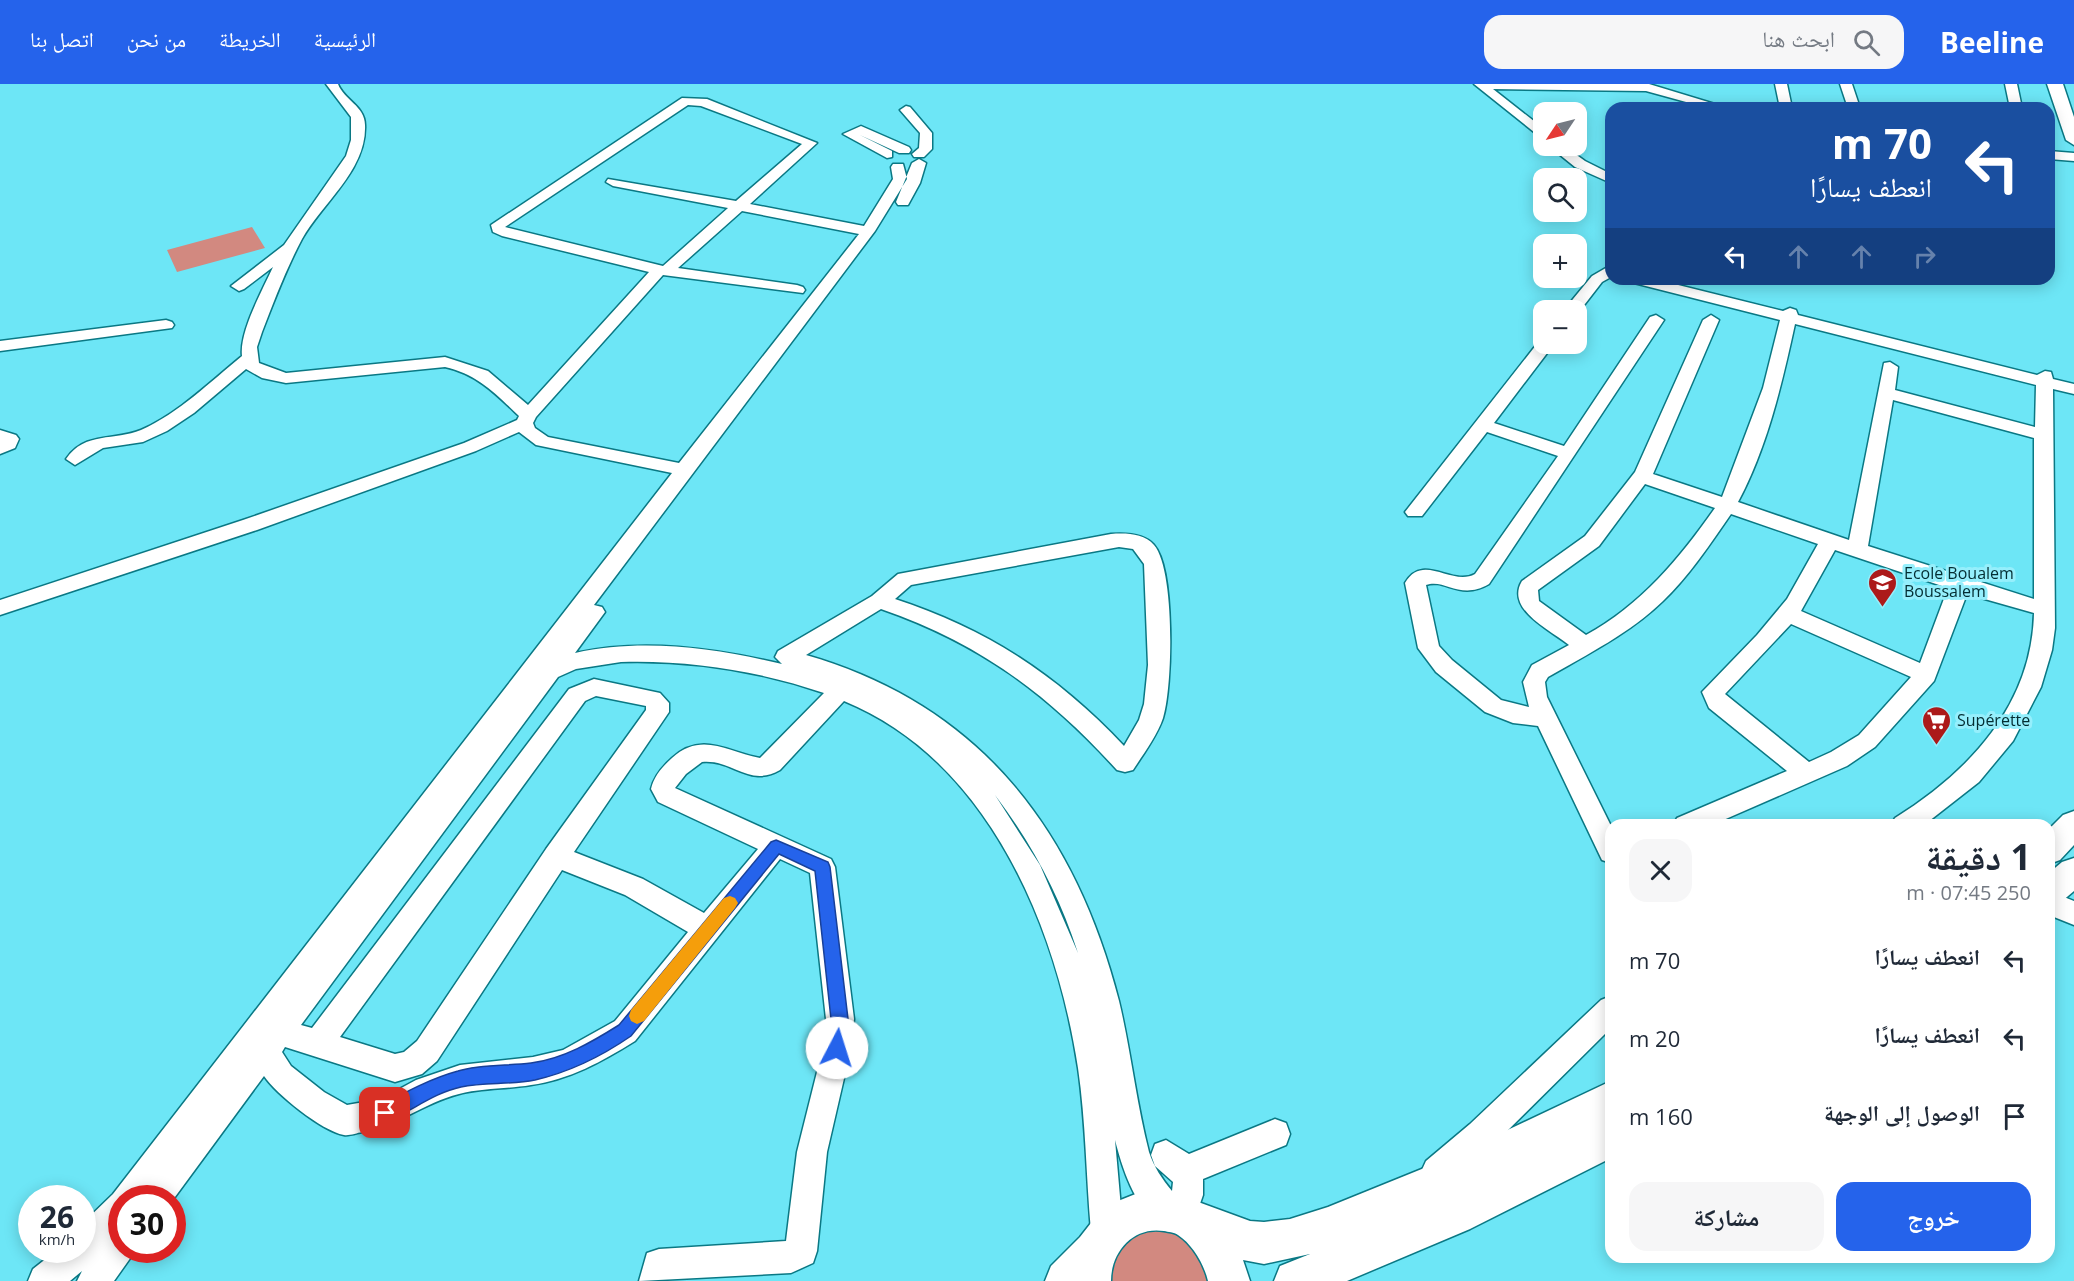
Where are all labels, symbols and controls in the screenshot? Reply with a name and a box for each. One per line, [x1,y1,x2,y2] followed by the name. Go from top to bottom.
[1484,15,1904,69] search box
[1762,23,1835,53] text: ابحث هنا
[1940,23,2044,61] text: Beeline
[30,25,94,53] text: اتصل بنا
[127,25,186,53] text: من نحن
[219,25,281,53] text: الخريطة
[314,25,376,53] text: الرئيسية
[1850,26,1883,59] icon: search
[1533,102,1587,156] north arrow
[1533,102,1587,354] map controls
[1832,114,1932,171] text: 70 m
[1953,126,2031,204] icon: left
[1533,168,1587,222] button: search
[1810,168,1932,205] text: انعطف يسارًا
[1533,234,1587,288] button: +
[1719,240,1752,273] icon: left
[1782,240,1815,273] icon: ahead
[1845,240,1878,273] icon: ahead
[1908,240,1941,273] icon: right
[1533,300,1587,354] button: −
[1904,562,2014,602] place label: Ecole Boualem Boussalem
[1867,566,1899,608] school or university icon: Ecole Boualem Boussalem
[1920,704,1952,746] supermarket icon: Supérette
[1957,709,2030,731] place label: Supérette
[1925,832,2031,881] text: 1 دقيقة
[1629,839,1692,902] button: close
[1906,879,2031,906] text: 250 m · 07:45
[1875,941,1980,971] text: انعطف يسارًا
[1998,944,2031,977] icon: left
[1629,945,1680,975] text: 70 m
[805,1016,869,1080] position arrow
[1875,1019,1980,1049] text: انعطف يسارًا
[1998,1022,2031,1055] icon: left
[1629,1023,1680,1053] text: 20 m
[359,1087,410,1138] pin
[368,1096,401,1129] icon: arrive
[1824,1097,1980,1127] text: الوصول إلى الوجهة
[1998,1100,2031,1133] icon: arrive
[1629,1101,1693,1131] text: 160 m
[1629,1182,1824,1251] button: مشاركة
[1836,1182,2031,1251] button: خروج
[108,1185,186,1263] speed limit sign: 30
[40,1196,74,1237] text: 26
[39,1229,75,1249] text: km/h

